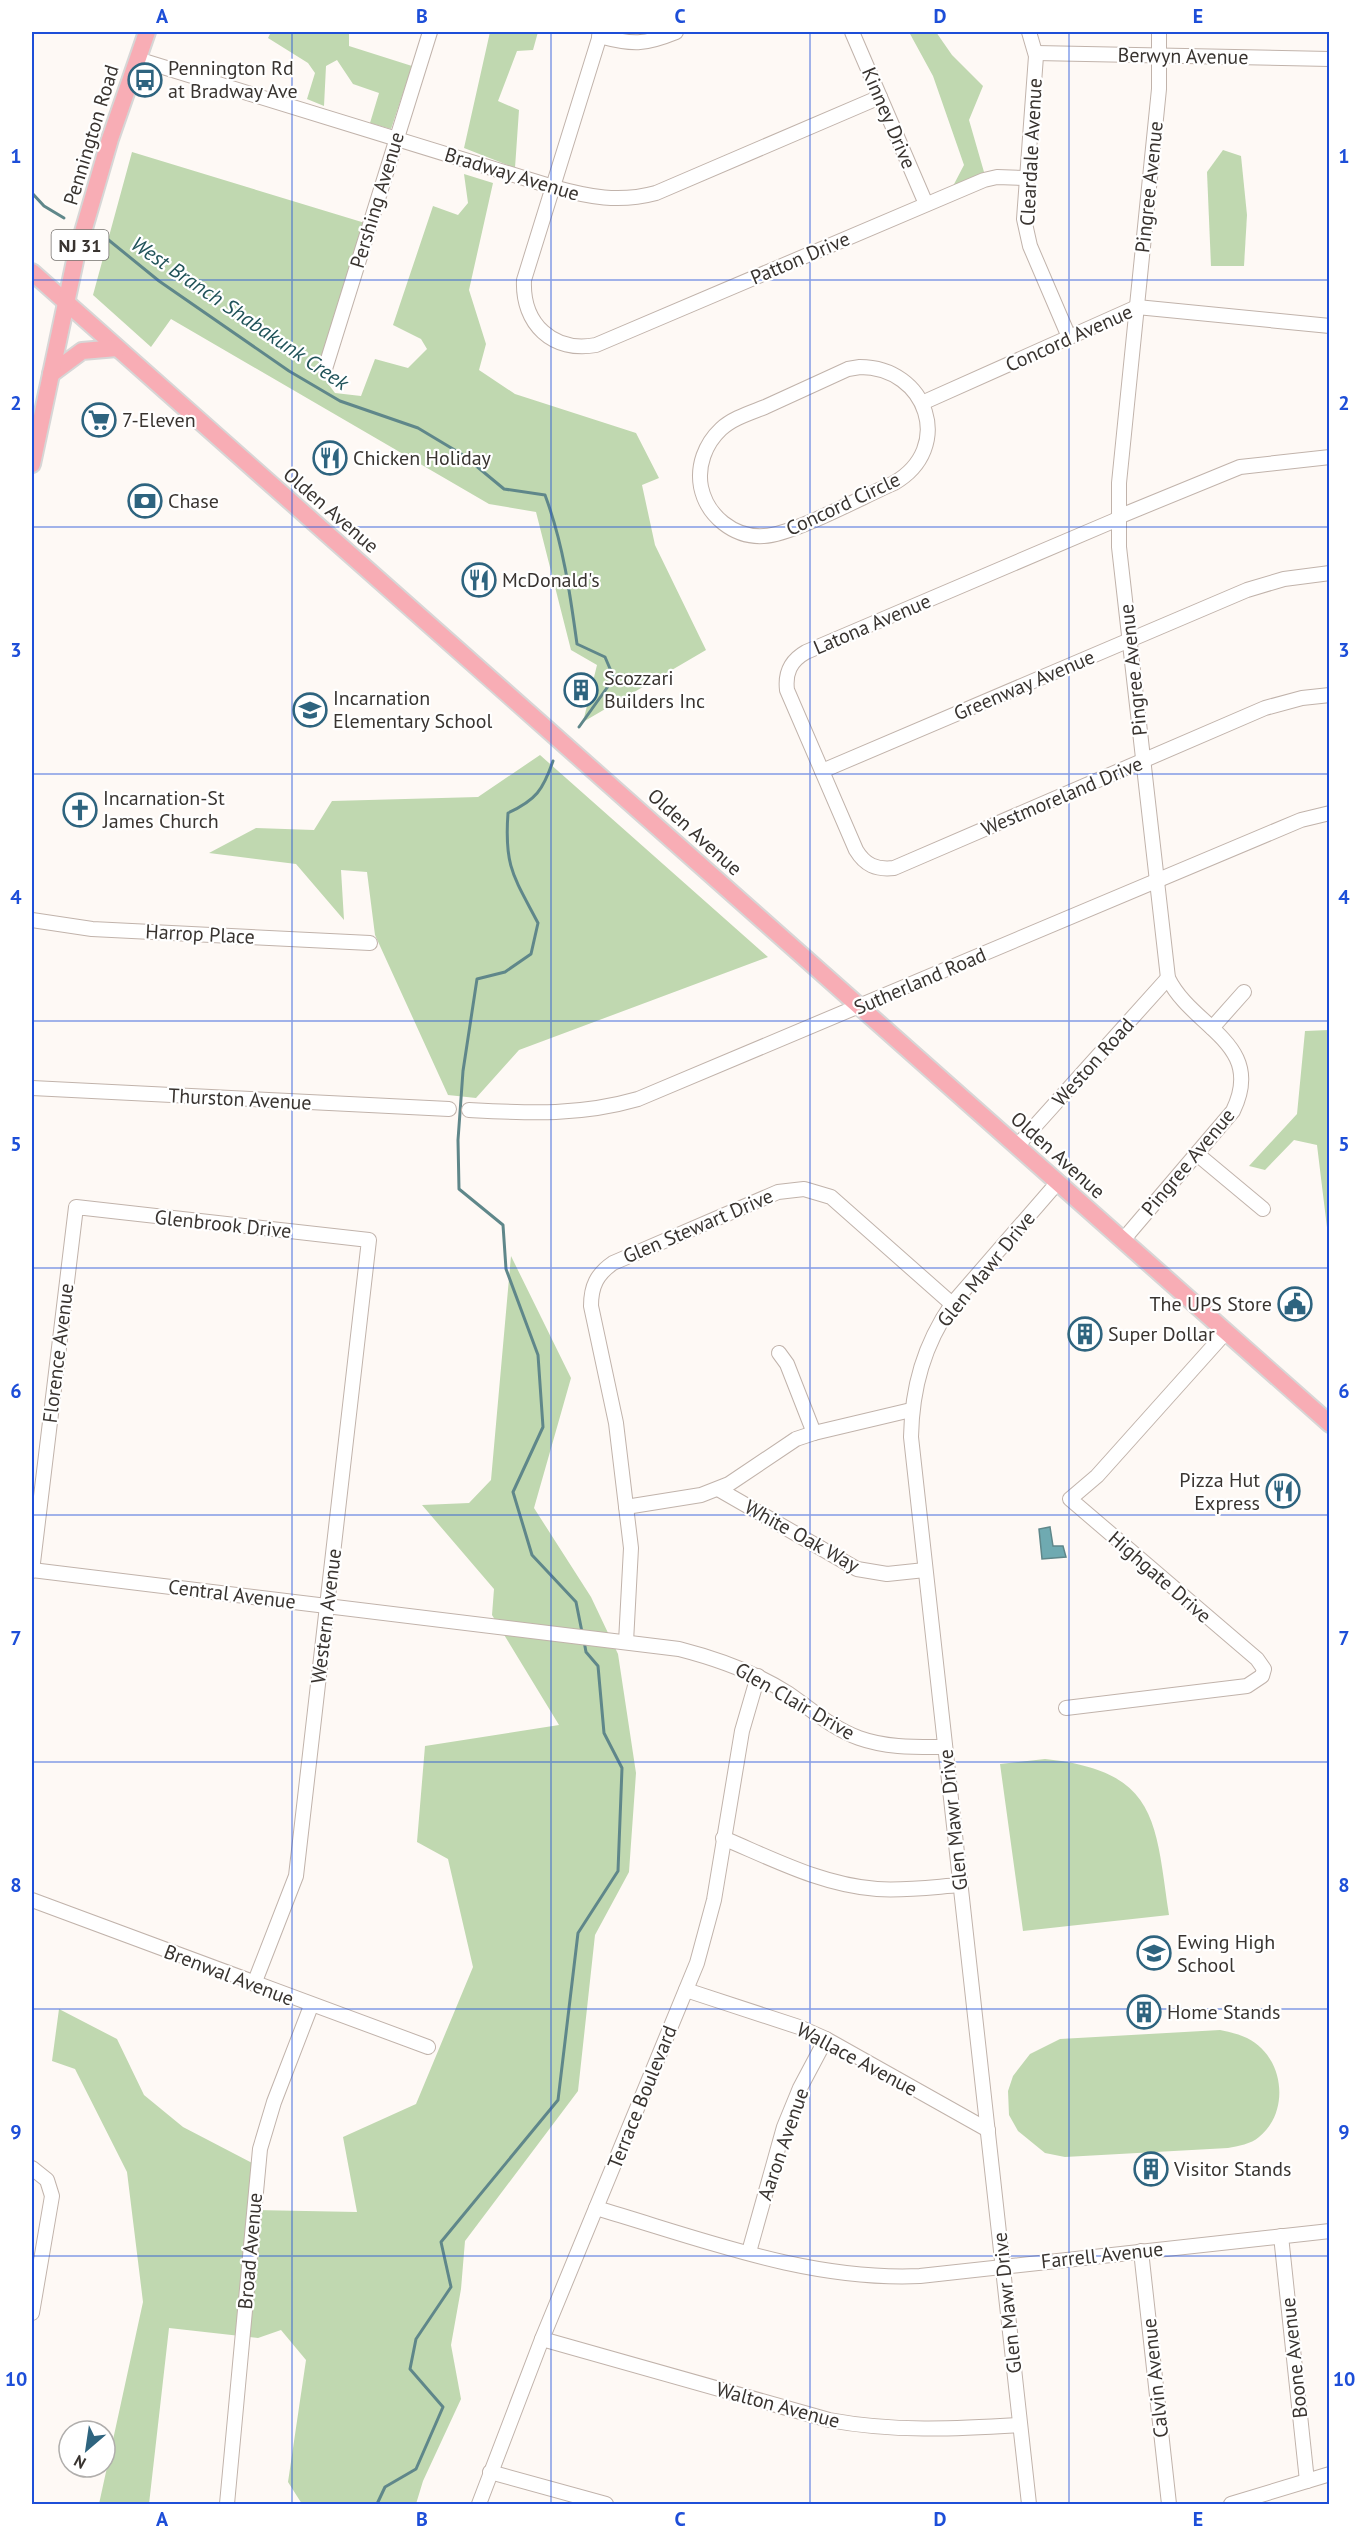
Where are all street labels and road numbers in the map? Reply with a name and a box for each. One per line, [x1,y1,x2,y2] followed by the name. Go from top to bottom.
[1117,42,1249,70] street label: Berwyn Avenue
[57,62,125,208] street label: Pennington Road
[856,63,922,173] street label: Kinney Drive
[1014,77,1048,227] street label: Cleardale Avenue
[1129,120,1169,254] street label: Pingree Avenue
[344,129,410,271] street label: Pershing Avenue
[441,141,583,207] street label: Bradway Avenue
[746,225,854,291] street label: Patton Drive
[52,230,109,260] road number: NJ 31
[1001,298,1137,378] street label: Concord Avenue
[278,461,384,559] street label: Olden Avenue
[782,466,904,542] street label: Concord Circle
[809,588,935,660] street label: Latona Avenue
[1113,603,1153,737] street label: Pingree Avenue
[950,644,1098,726] street label: Greenway Avenue
[977,750,1147,842] street label: Westmoreland Drive
[642,783,748,881] street label: Olden Avenue
[145,918,255,950] street label: Harrop Place
[850,941,990,1021] street label: Sutherland Road
[1046,1012,1140,1112] street label: Weston Road
[168,1082,312,1116] street label: Thurston Avenue
[1136,1103,1240,1221] street label: Pingree Avenue
[1005,1106,1111,1204] street label: Olden Avenue
[619,1183,777,1269] street label: Glen Stewart Drive
[153,1204,293,1244] street label: Glenbrook Drive
[931,1206,1041,1332] street label: Glen Mawr Drive
[37,1282,79,1424] street label: Florence Avenue
[740,1494,865,1579] street label: White Oak Way
[1103,1525,1217,1629] street label: Highgate Drive
[305,1547,347,1685] street label: Western Avenue
[167,1573,297,1615] street label: Central Avenue
[730,1656,860,1746] street label: Glen Clair Drive
[933,1748,973,1892] street label: Glen Mawr Drive
[160,1938,298,2012] street label: Brenwal Avenue
[792,2016,922,2102] street label: Wallace Avenue
[601,2022,683,2172] street label: Terrace Boulevard
[752,2084,814,2204] street label: Aaron Avenue
[232,2192,268,2310] street label: Broad Avenue
[987,2231,1027,2375] street label: Glen Mawr Drive
[1040,2236,1164,2274] street label: Farrell Avenue
[1275,2296,1313,2420] street label: Boone Avenue
[1136,2317,1174,2439] street label: Calvin Avenue
[713,2376,843,2434] street label: Walton Avenue

